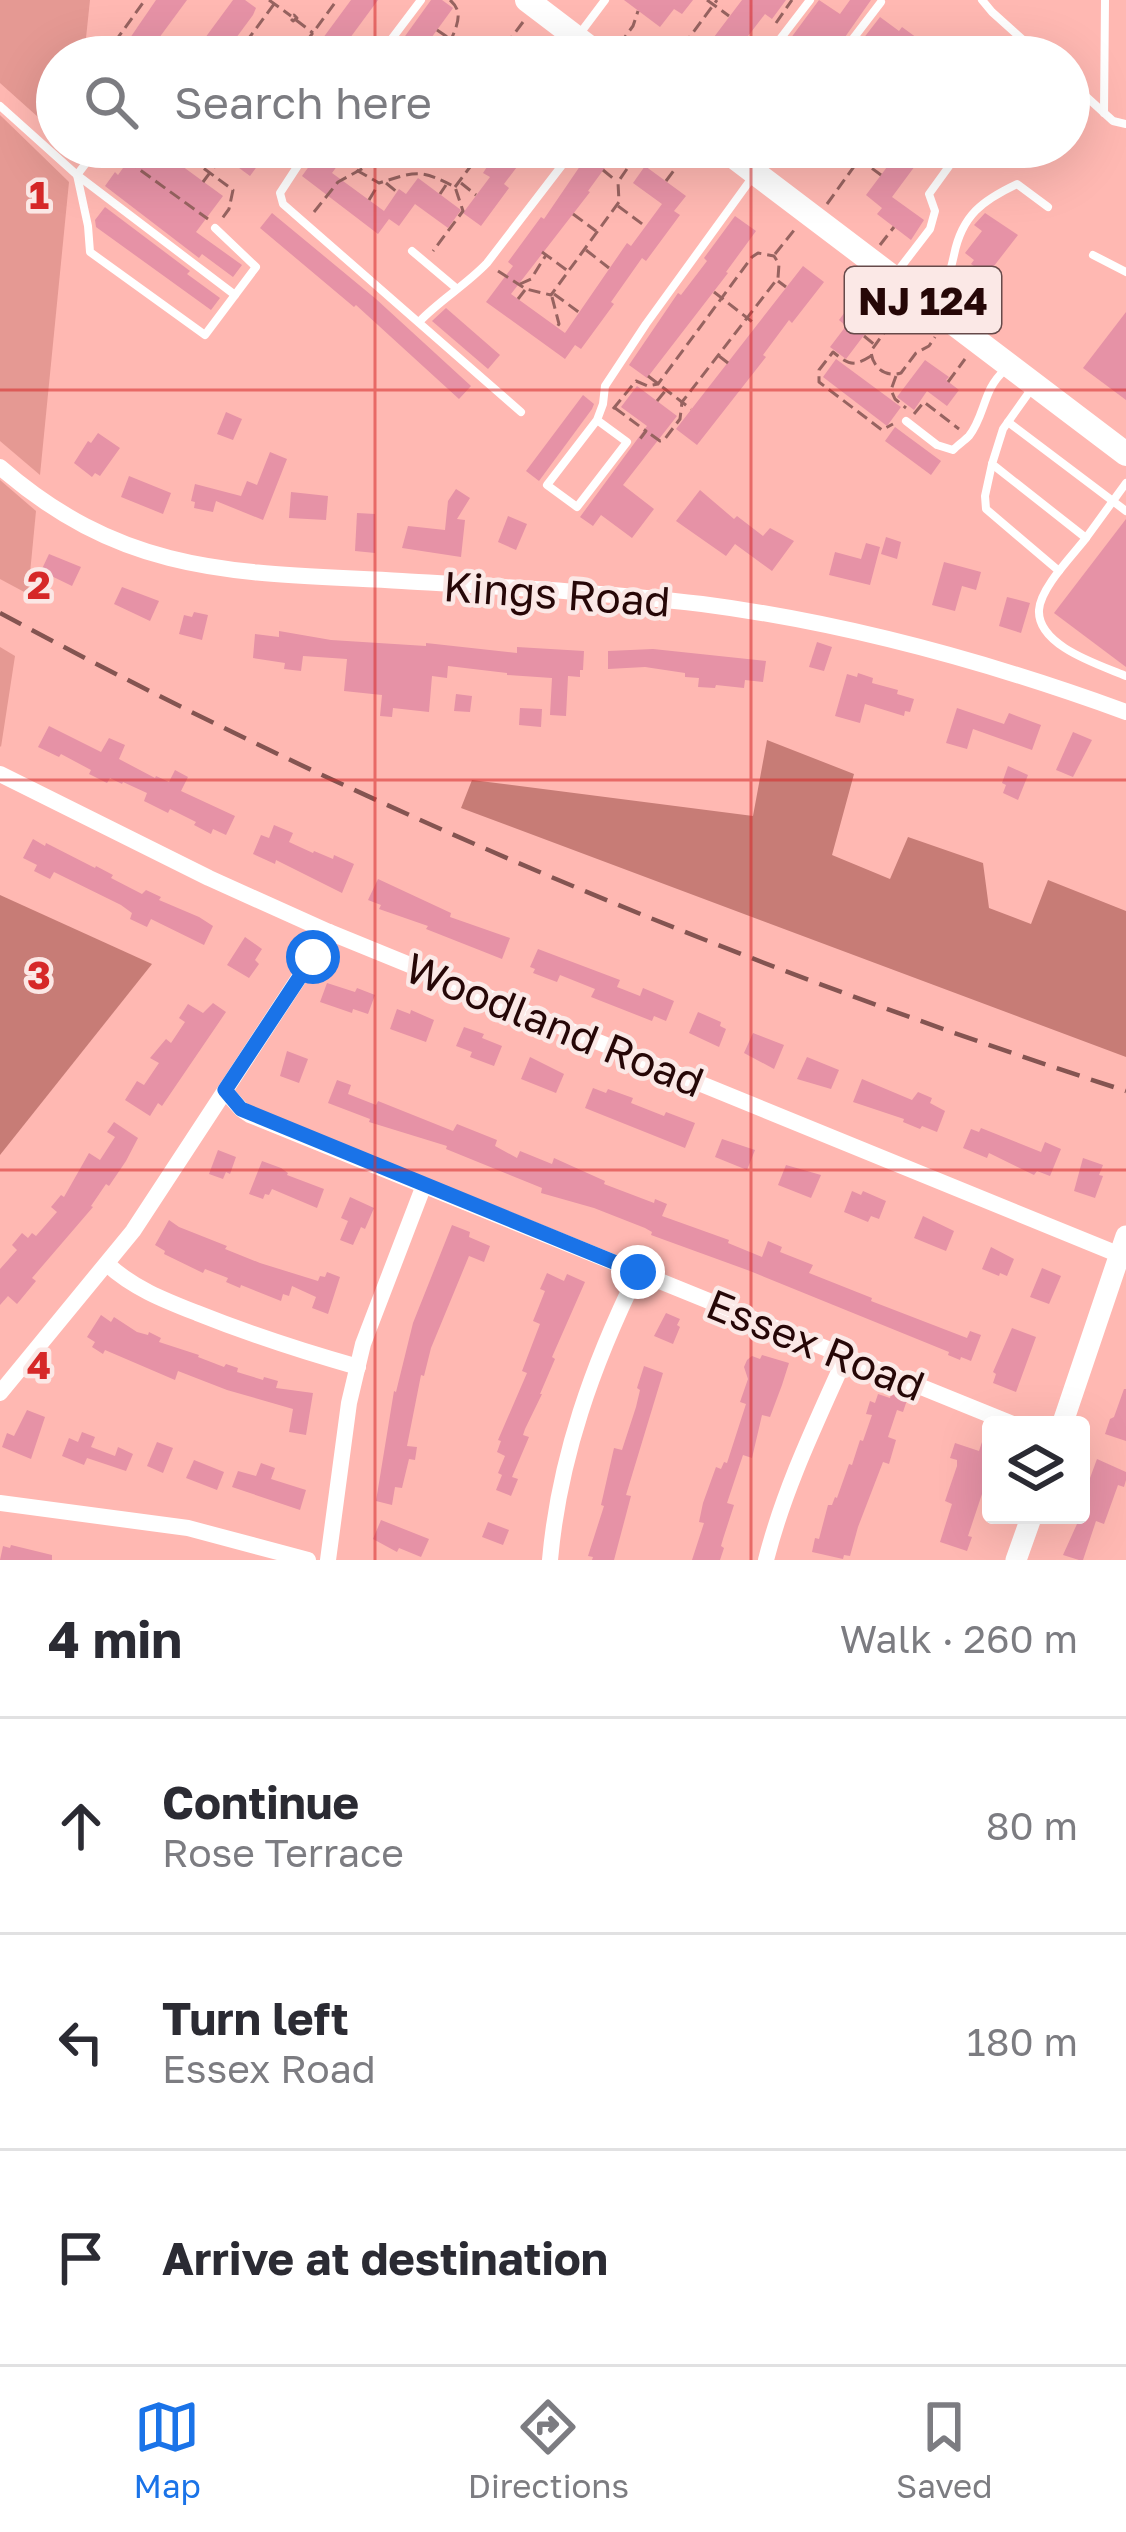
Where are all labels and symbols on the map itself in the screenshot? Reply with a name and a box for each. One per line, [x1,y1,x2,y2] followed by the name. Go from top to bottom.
[29,171,49,218] text: 1
[845,267,1001,333] road number: NJ 124
[442,560,672,626] street label: Kings Road
[27,561,51,608] text: 2
[286,930,340,984] route start
[399,941,711,1107] street label: Woodland Road
[27,951,51,998] text: 3
[611,1245,665,1299] route end
[700,1278,932,1410] street label: Essex Road
[27,1341,51,1388] text: 4

